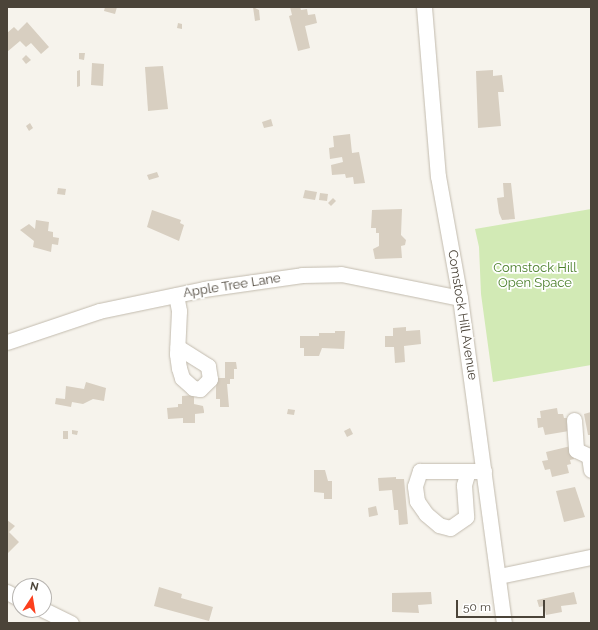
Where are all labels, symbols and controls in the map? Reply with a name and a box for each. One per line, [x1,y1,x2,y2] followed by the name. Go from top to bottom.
[444,248,480,382] street label: Comstock Hill Avenue
[493,261,577,292] park label: Comstock Hill Open Space
[182,271,282,301] street label: Apple Tree Lane
[12,578,52,618] north arrow
[29,580,40,594] text: N
[458,592,547,618] scale bar
[463,600,491,614] text: 50 m

